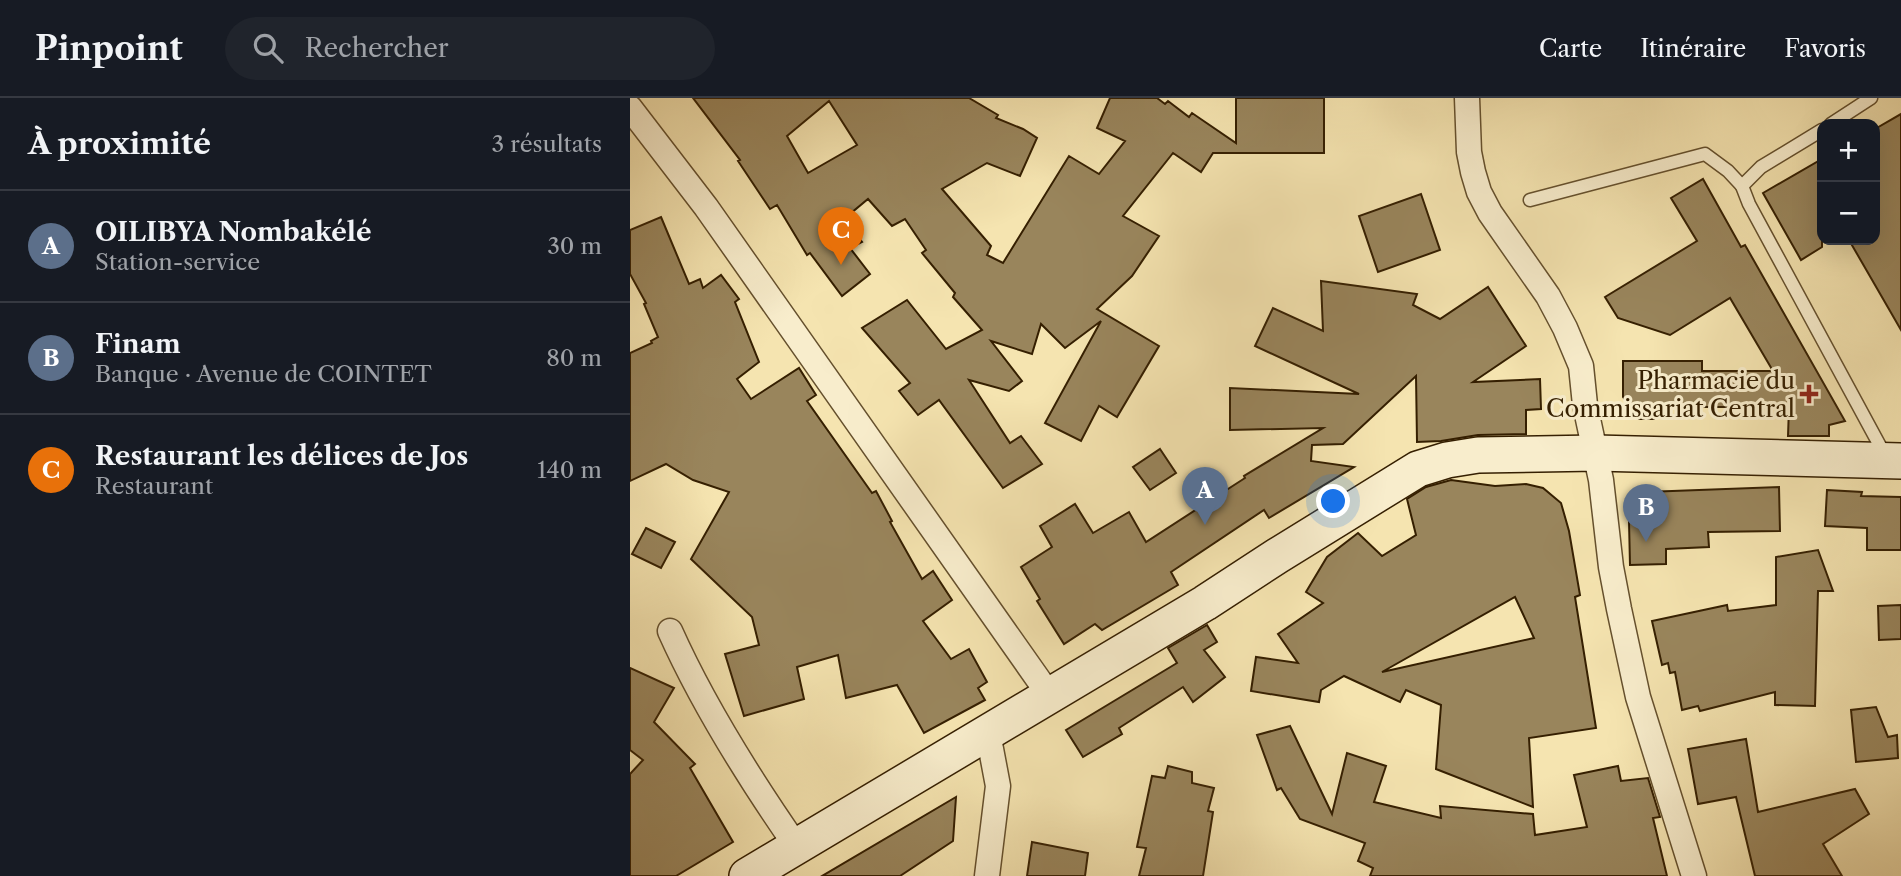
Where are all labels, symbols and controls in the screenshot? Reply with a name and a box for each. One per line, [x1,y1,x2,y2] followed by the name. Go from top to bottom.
[225,17,715,80] search box
[35,28,183,69] text: Pinpoint
[249,29,287,67] icon: search
[305,32,449,64] text: Rechercher
[1539,34,1602,63] text: Carte
[1640,34,1746,63] text: Itinéraire
[1784,34,1866,63] text: Favoris
[1817,119,1880,245] map controls
[1817,119,1880,182] button: +
[28,125,211,162] text: À proximité
[492,130,602,158] text: 3 résultats
[1817,182,1880,245] button: −
[818,207,864,265] pin: C
[95,216,371,248] text: OILIBYA Nombakélé
[42,232,60,260] text: A
[547,232,602,260] text: 30 m
[95,248,260,276] text: Station-service
[95,328,181,360] text: Finam
[42,344,60,372] text: B
[546,344,602,372] text: 80 m
[95,360,432,388] text: Banque · Avenue de COINTET
[1546,366,1795,423] place label: Pharmacie du Commissariat Central
[1801,386,1817,402] marker: Pharmacie du Commissariat Central
[95,440,468,472] text: Restaurant les délices de Jos
[42,456,60,484] text: C
[537,456,602,484] text: 140 m
[1182,467,1228,525] pin: A
[95,472,213,500] text: Restaurant
[1316,484,1350,518] your location
[1623,484,1669,542] pin: B

